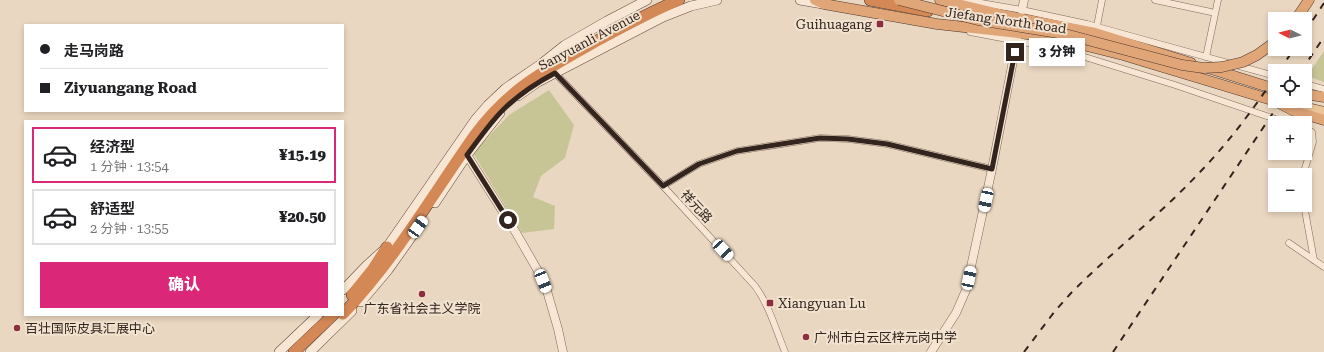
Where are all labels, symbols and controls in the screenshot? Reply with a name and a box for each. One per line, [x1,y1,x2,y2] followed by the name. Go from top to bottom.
[945,5,1068,36] street label: Jiefang North Road
[536,7,643,74] street label: Sanyuanli Avenue
[1268,12,1312,56] north arrow
[1268,12,1312,212] map controls
[796,17,873,32] place label: Guihuagang
[875,19,885,29] marker: Guihuagang
[1029,38,1085,66] callout: 3 分钟
[64,42,124,60] text: 走马岗路
[1006,43,1024,61] route end
[1039,44,1075,59] text: 3 分钟
[1268,64,1312,108] button: locate
[64,79,197,97] text: Ziyuangang Road
[1268,116,1312,160] button: +
[42,137,78,173] icon: car
[90,138,135,156] text: 经济型
[279,146,326,164] text: ¥15.19
[90,159,169,174] text: 1 分钟 · 13:54
[1268,168,1312,212] button: −
[678,187,715,226] street label: 祥元路
[978,187,994,213] car
[42,199,78,235] icon: car
[90,200,135,218] text: 舒适型
[279,208,326,226] text: ¥20.50
[499,211,517,229] route start
[406,214,430,240] car
[90,221,169,236] text: 2 分钟 · 13:55
[710,237,736,263] car
[40,262,328,308] button: 确认
[961,265,977,291] car
[533,268,553,294] car
[417,289,427,299] marker: 广东省社会主义学院
[778,296,866,311] place label: Xiangyuan Lu
[765,298,775,308] marker: Xiangyuan Lu
[363,301,481,316] place label: 广东省社会主义学院
[25,321,155,336] place label: 百壮国际皮具汇展中心
[12,323,22,333] marker: 百壮国际皮具汇展中心
[814,330,957,345] place label: 广州市白云区梓元岗中学
[801,332,811,342] marker: 广州市白云区梓元岗中学

